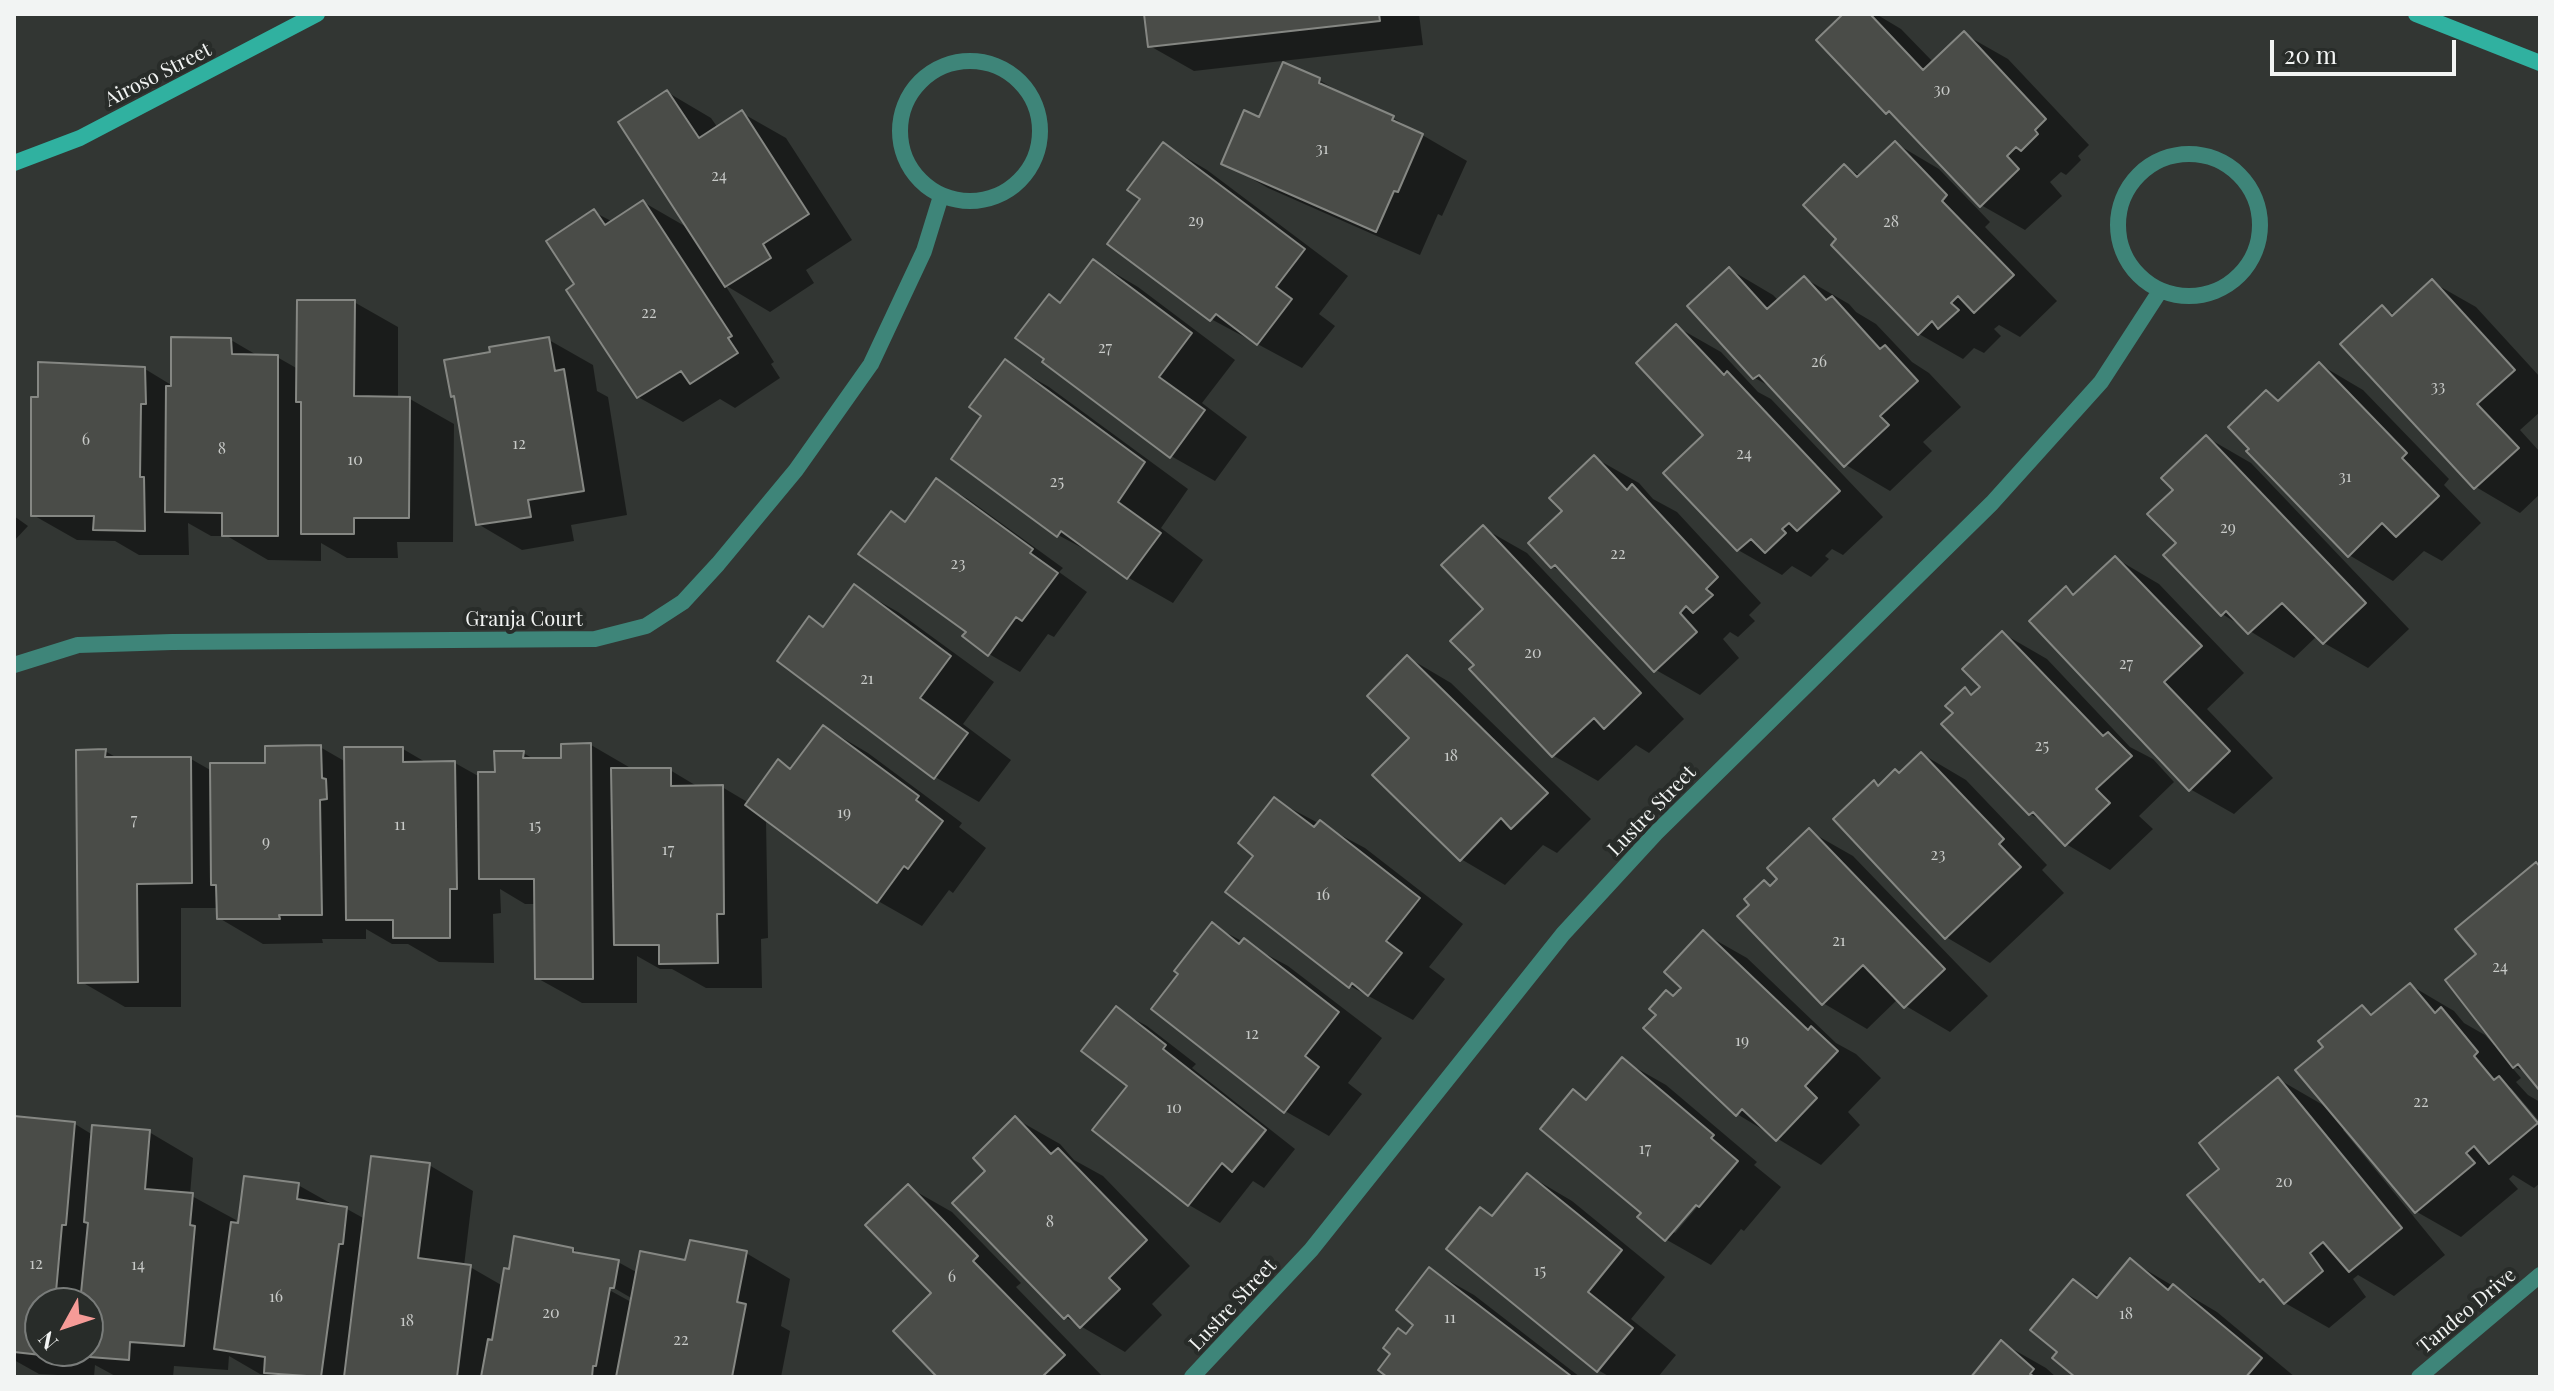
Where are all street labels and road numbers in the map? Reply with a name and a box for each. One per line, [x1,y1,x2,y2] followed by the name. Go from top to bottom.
[101,38,215,112] street label: Airoso Street
[465,608,583,632] street label: Granja Court
[1603,761,1701,861] street label: Lustre Street
[1184,1254,1282,1356] street label: Lustre Street
[2413,1263,2521,1359] street label: Tandeo Drive

